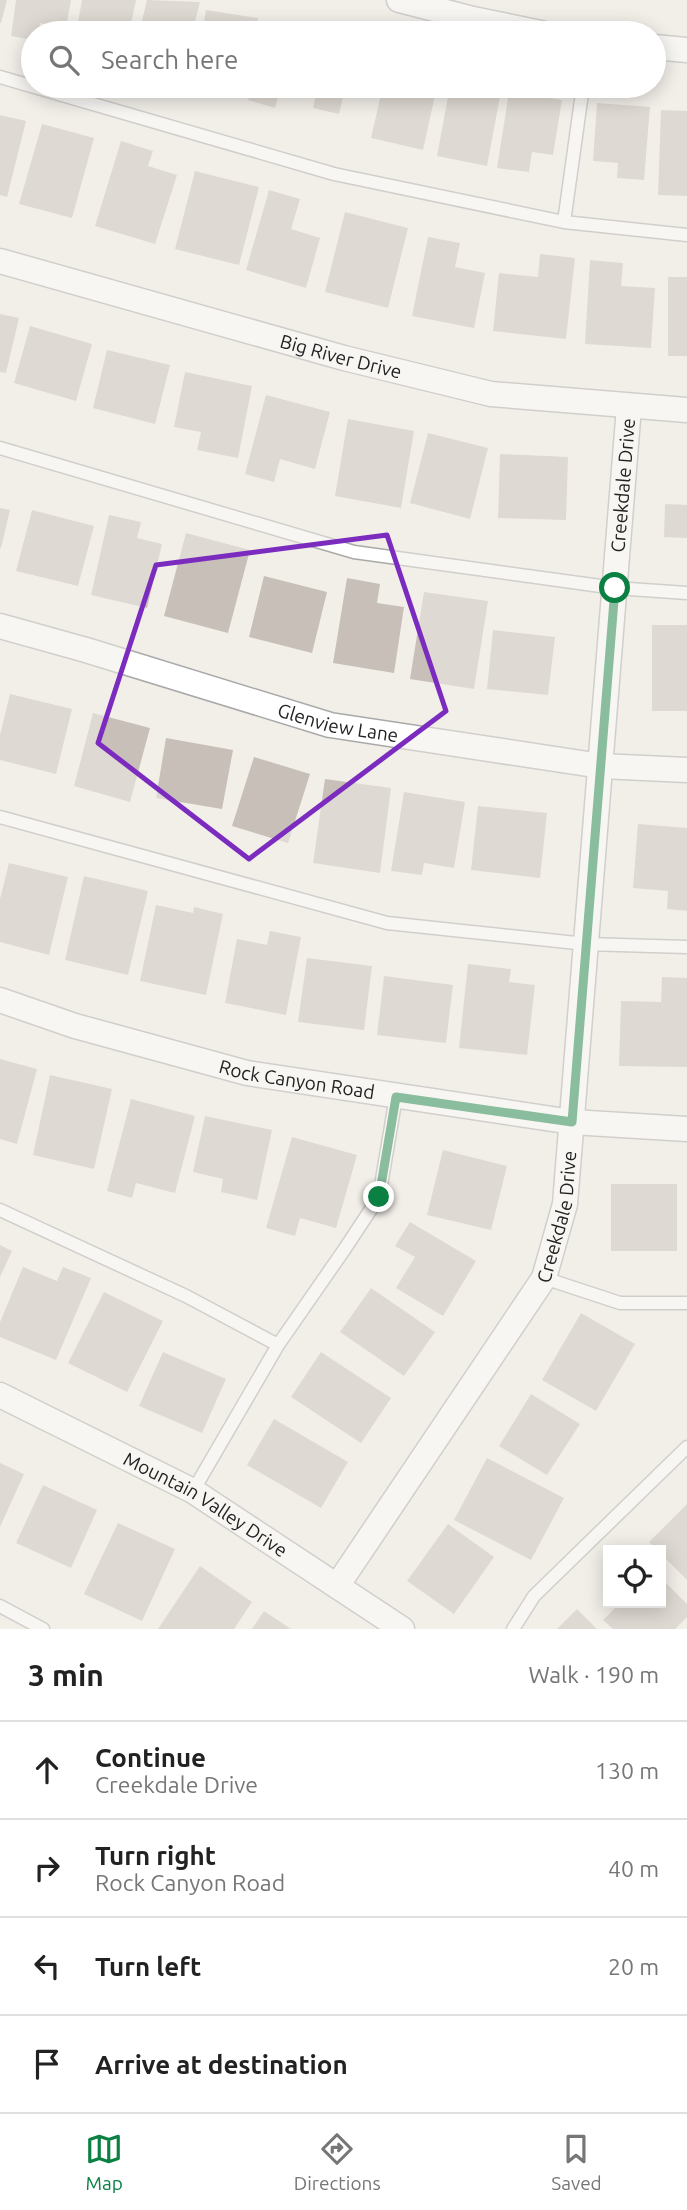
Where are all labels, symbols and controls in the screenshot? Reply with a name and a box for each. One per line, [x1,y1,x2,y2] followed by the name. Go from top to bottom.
[21,21,666,98] search box
[45,41,83,79] icon: search
[101,45,238,74] text: Search here
[278,330,404,383] street label: Big River Drive
[606,417,639,553] street label: Creekdale Drive
[599,572,630,603] route start
[275,699,400,746] street label: Glenview Lane
[217,1055,376,1103] street label: Rock Canyon Road
[532,1150,580,1285] street label: Creekdale Drive
[363,1181,394,1212] route end
[120,1447,292,1561] street label: Mountain Valley Drive
[603,1545,666,1608] map controls
[603,1545,666,1608] button: locate
[28,1658,104,1692] text: 3 min
[528,1662,659,1687] text: Walk · 190 m
[95,1743,206,1772] text: Continue
[28,1751,66,1789] icon: ahead
[595,1758,659,1783] text: 130 m
[95,1772,258,1797] text: Creekdale Drive
[95,1841,216,1870] text: Turn right
[28,1849,66,1887] icon: right
[608,1856,659,1881] text: 40 m
[95,1870,285,1895] text: Rock Canyon Road
[28,1947,66,1985] icon: left
[95,1952,201,1981] text: Turn left
[608,1954,659,1979] text: 20 m
[28,2045,66,2083] icon: arrive
[95,2050,348,2079] text: Arrive at destination
[85,2130,123,2194] tab: Map
[294,2130,381,2194] tab: Directions
[551,2130,602,2194] tab: Saved

